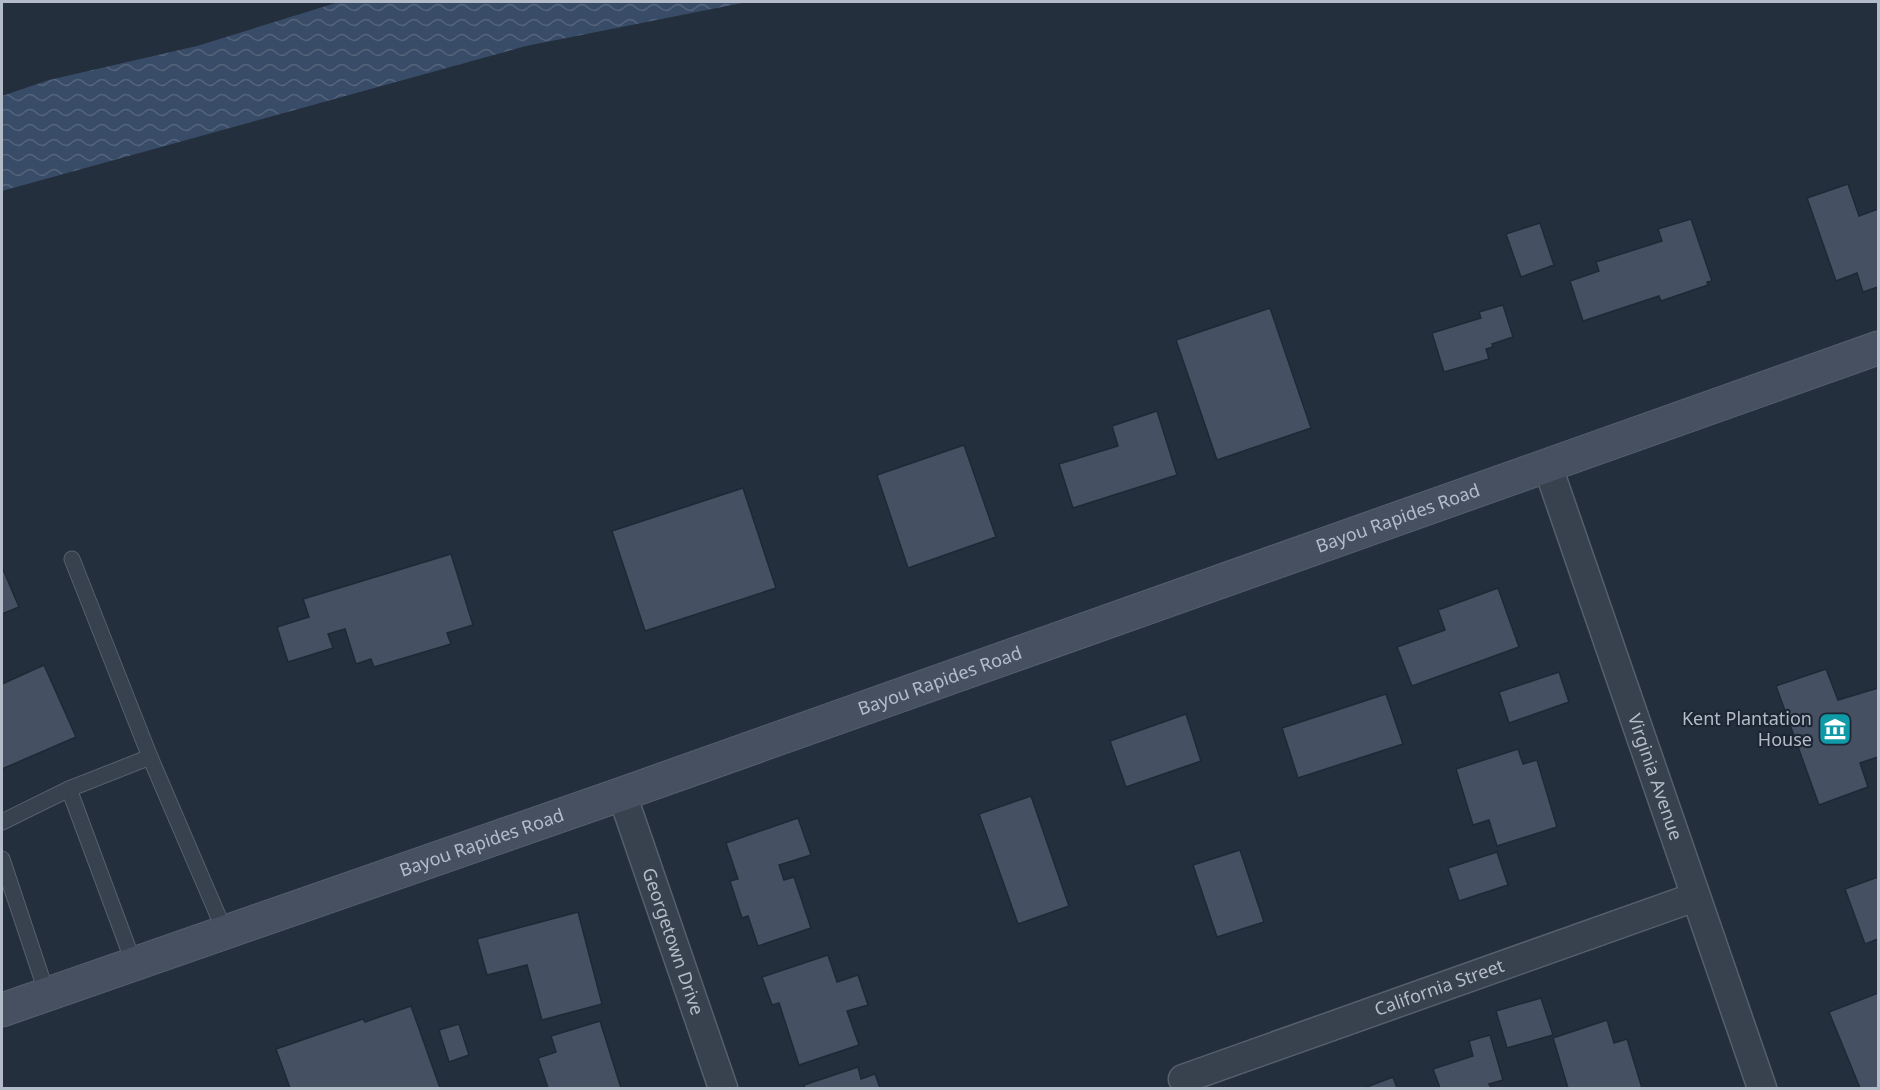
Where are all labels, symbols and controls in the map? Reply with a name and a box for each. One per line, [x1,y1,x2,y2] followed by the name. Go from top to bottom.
[1312,477,1483,558] street label: Bayou Rapides Road
[854,640,1025,720] street label: Bayou Rapides Road
[1682,706,1812,751] place label: Kent Plantation House
[1623,710,1689,843] street label: Virginia Avenue
[1817,711,1853,747] museum icon: Kent Plantation House
[396,802,567,882] street label: Bayou Rapides Road
[637,864,710,1018] street label: Georgetown Drive
[1371,953,1508,1021] street label: California Street

